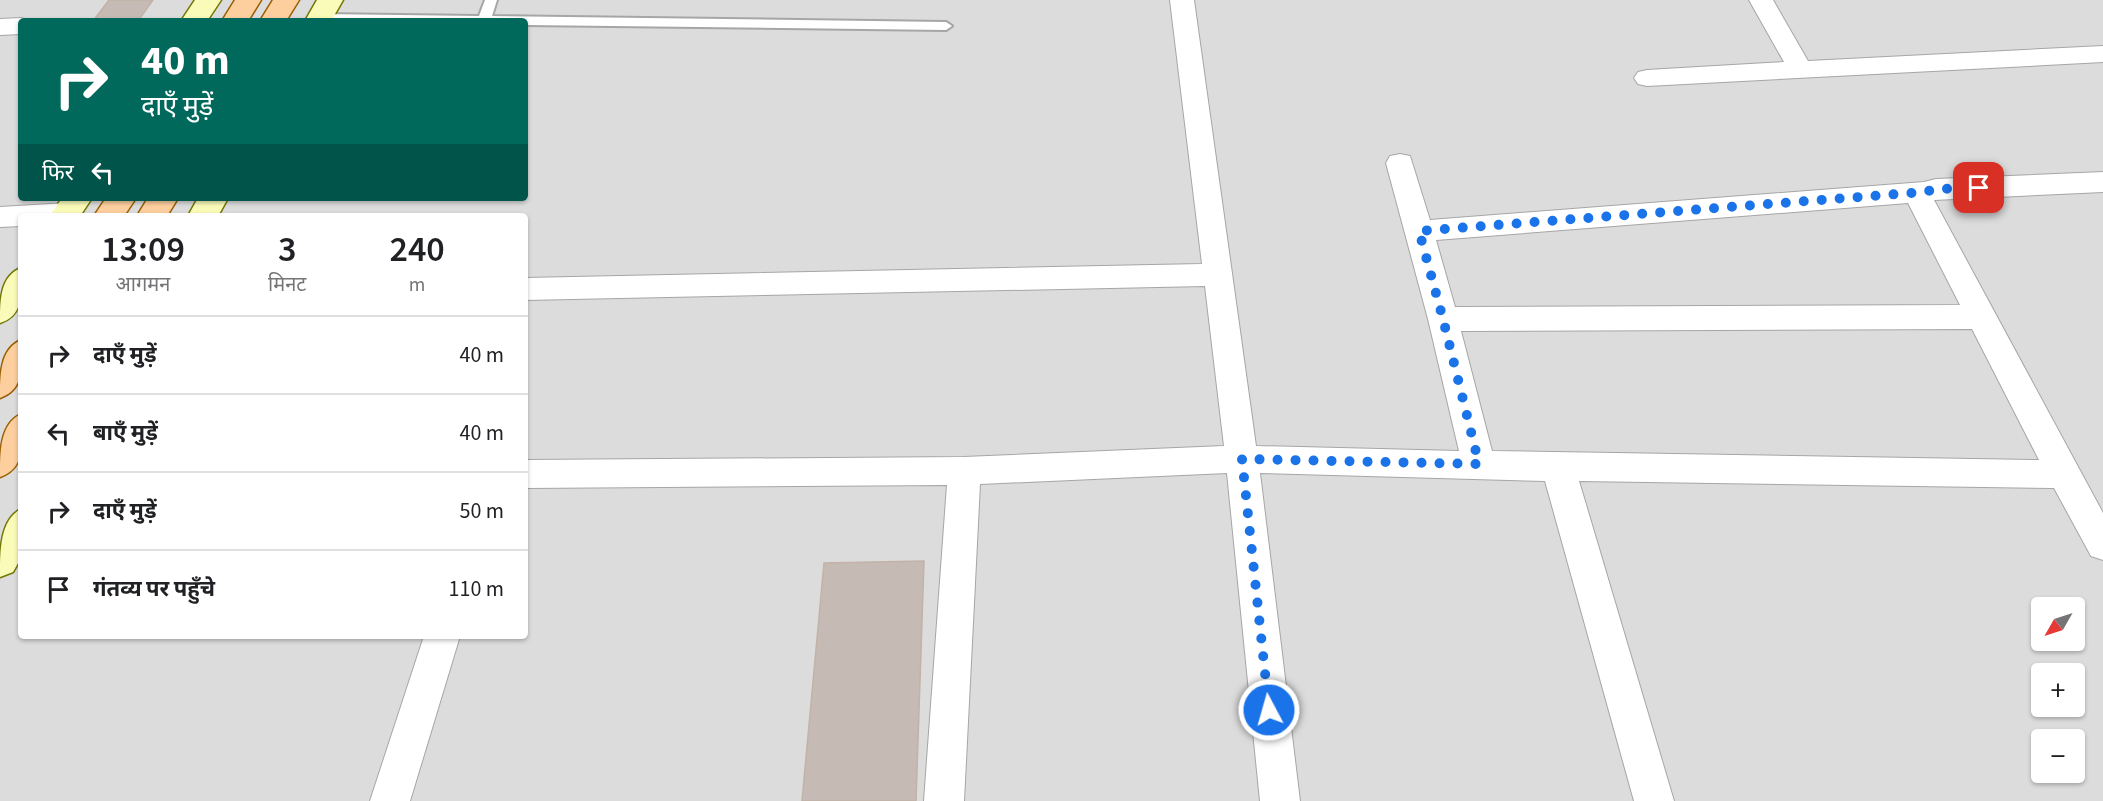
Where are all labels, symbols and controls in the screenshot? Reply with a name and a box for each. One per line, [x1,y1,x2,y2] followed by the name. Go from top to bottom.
[141,31,230,91] text: 40 m
[42,42,120,120] icon: right
[141,87,213,126] text: दाएँ मुड़ें
[86,156,119,189] icon: left
[42,157,74,189] text: फिर
[1953,162,2004,213] pin
[1962,171,1995,204] icon: arrive
[101,224,185,275] text: 13:09
[278,224,296,275] text: 3
[389,224,445,275] text: 240
[116,271,170,299] text: आगमन
[268,271,306,299] text: मिनट
[409,271,425,299] text: m
[42,339,75,372] icon: right
[93,339,156,371] text: दाएँ मुड़ें
[459,339,504,371] text: 40 m
[42,417,75,450] icon: left
[93,417,158,449] text: बाएँ मुड़ें
[459,417,504,449] text: 40 m
[42,495,75,528] icon: right
[93,495,156,527] text: दाएँ मुड़ें
[459,495,504,527] text: 50 m
[42,573,75,606] icon: arrive
[93,573,215,605] text: गंतव्य पर पहुँचे
[449,573,504,605] text: 110 m
[2031,597,2085,651] north arrow
[2031,597,2085,783] map controls
[2031,663,2085,717] button: +
[1237,678,1301,742] position arrow
[2031,729,2085,783] button: −

